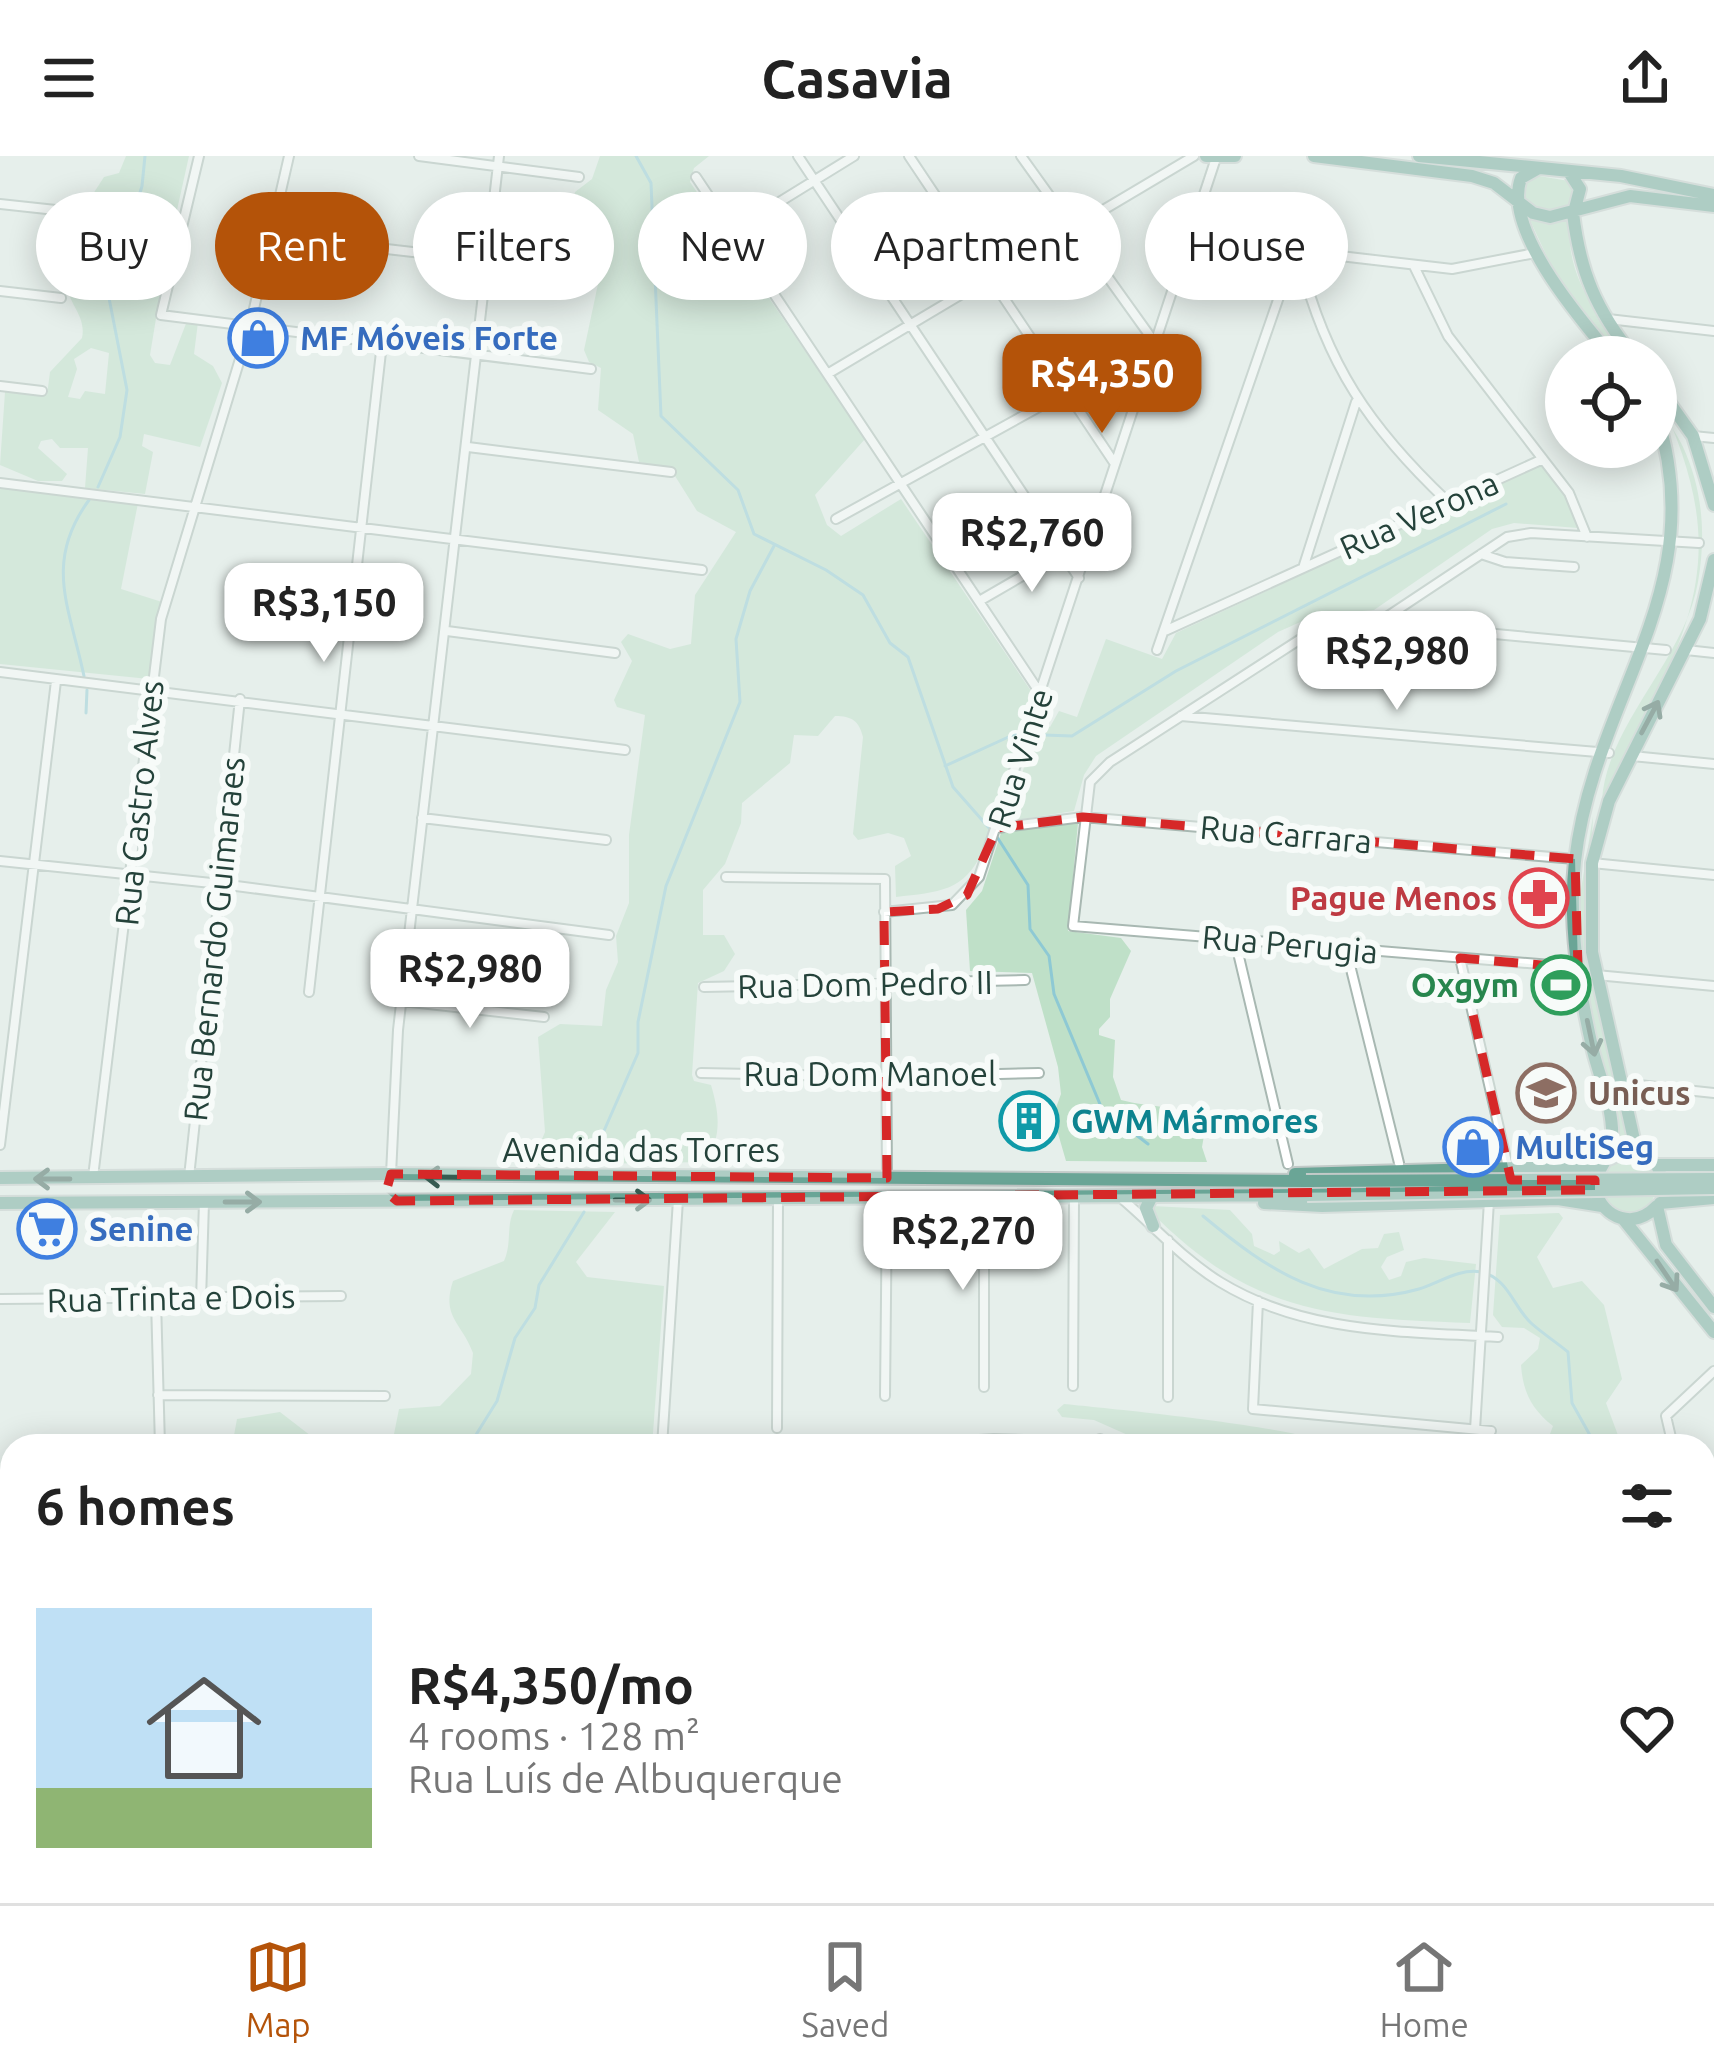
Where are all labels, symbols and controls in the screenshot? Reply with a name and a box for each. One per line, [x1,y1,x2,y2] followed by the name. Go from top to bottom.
[36,45,102,111] icon: menu
[1612,45,1678,111] icon: share
[761,48,953,108] text: Casavia
[36,192,191,300] chip: Buy
[215,192,389,300] chip: Rent
[413,192,614,300] chip: Filters
[638,192,807,300] chip: New
[831,192,1121,300] chip: Apartment
[1145,192,1348,300] chip: House
[227,307,289,369] shop icon: MF Móveis Forte
[300,319,558,356] place label: MF Móveis Forte
[991,334,1213,436] pin: R$4,350
[1545,336,1677,468] map controls
[1545,336,1677,468] button: locate
[1029,351,1175,394] text: R$4,350
[1334,463,1504,566] street label: Rua Verona
[921,493,1143,595] pin: R$2,760
[959,510,1105,553] text: R$2,760
[213,563,435,665] pin: R$3,150
[251,580,397,623] text: R$3,150
[1286,611,1508,713] pin: R$2,980
[1324,628,1470,671] text: R$2,980
[107,678,170,927] street label: Rua Castro Alves
[980,684,1059,832] street label: Rua Vinte
[1639,701,1662,736] one-way arrow
[176,755,251,1123] street label: Rua Bernardo Guimaraes
[1198,808,1374,859] street label: Rua Carrara
[1508,867,1570,929] pharmacy icon: Pague Menos
[1290,879,1497,916] place label: Pague Menos
[1201,917,1380,970] street label: Rua Perugia
[359,929,581,1031] pin: R$2,980
[397,946,543,989] text: R$2,980
[1530,954,1592,1016] sports icon: Oxgym
[737,963,993,1004] street label: Rua Dom Pedro II
[1411,966,1519,1003] place label: Oxgym
[1581,1018,1603,1057] one-way arrow
[743,1055,997,1092] street label: Rua Dom Manoel
[1515,1062,1577,1124] school or university icon: Unicus
[1588,1074,1691,1111] place label: Unicus
[998,1090,1060,1152] building icon: GWM Mármores
[1071,1102,1319,1139] place label: GWM Mármores
[1442,1116,1504,1178] shop icon: MultiSeg
[1515,1128,1654,1165] place label: MultiSeg
[502,1131,780,1168] street label: Avenida das Torres
[423,1165,462,1188] one-way arrow
[33,1167,72,1190] one-way arrow
[613,1189,652,1211] one-way arrow
[223,1191,262,1213] one-way arrow
[852,1191,1074,1293] pin: R$2,270
[16,1198,78,1260] supermarket icon: Senine
[890,1208,1036,1251] text: R$2,270
[89,1210,194,1247] place label: Senine
[1654,1259,1679,1293] one-way arrow
[46,1277,296,1318] street label: Rua Trinta e Dois
[1614,1473,1680,1539] icon: filters
[36,1477,235,1535] text: 6 homes
[132,1656,276,1800] icon: home
[408,1656,694,1714] text: R$4,350/mo
[1614,1695,1680,1761] icon: heart
[408,1714,700,1757] text: 4 rooms · 128 m²
[408,1757,843,1800] text: Rua Luís de Albuquerque
[245,1934,311,2043] tab: Map
[802,1934,889,2043] tab: Saved
[1380,1934,1469,2043] tab: Home

